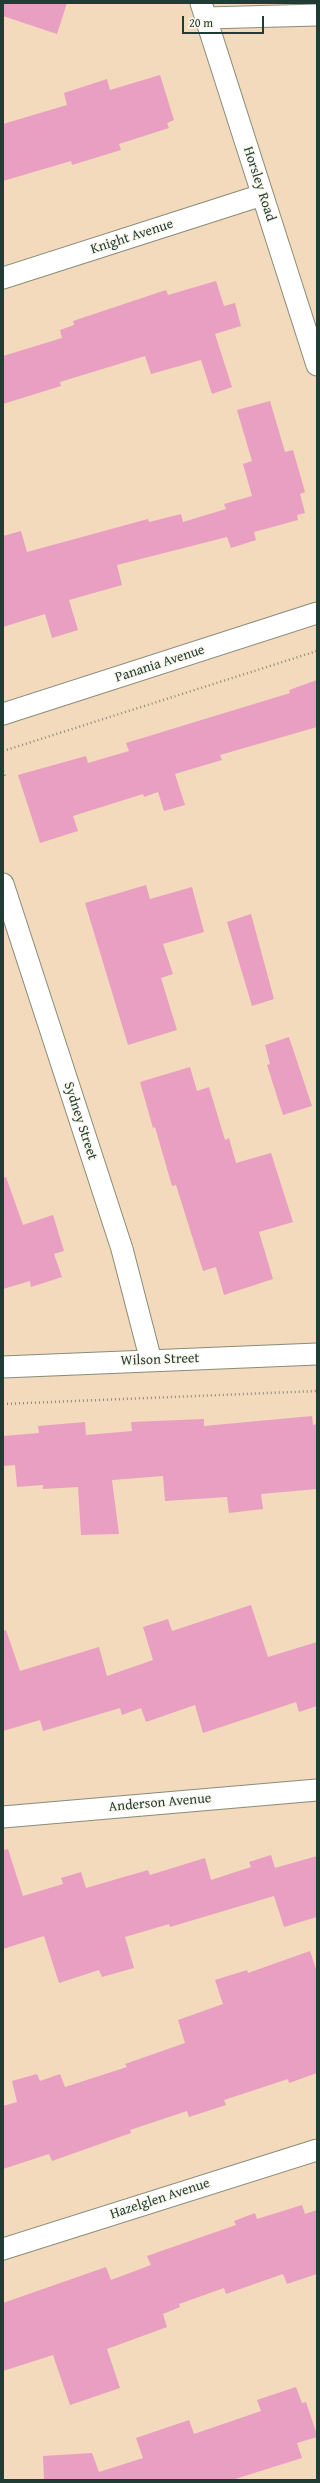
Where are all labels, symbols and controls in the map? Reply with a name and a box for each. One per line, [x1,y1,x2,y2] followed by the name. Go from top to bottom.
[184,8,266,34] scale bar
[189,14,213,31] text: 20 m
[239,144,279,224] street label: Horsley Road
[89,216,175,258] street label: Knight Avenue
[113,642,207,686] street label: Panania Avenue
[59,1080,101,1162] street label: Sydney Street
[120,1350,200,1370] street label: Wilson Street
[108,1790,212,1816] street label: Anderson Avenue
[108,2175,212,2223] street label: Hazelglen Avenue

